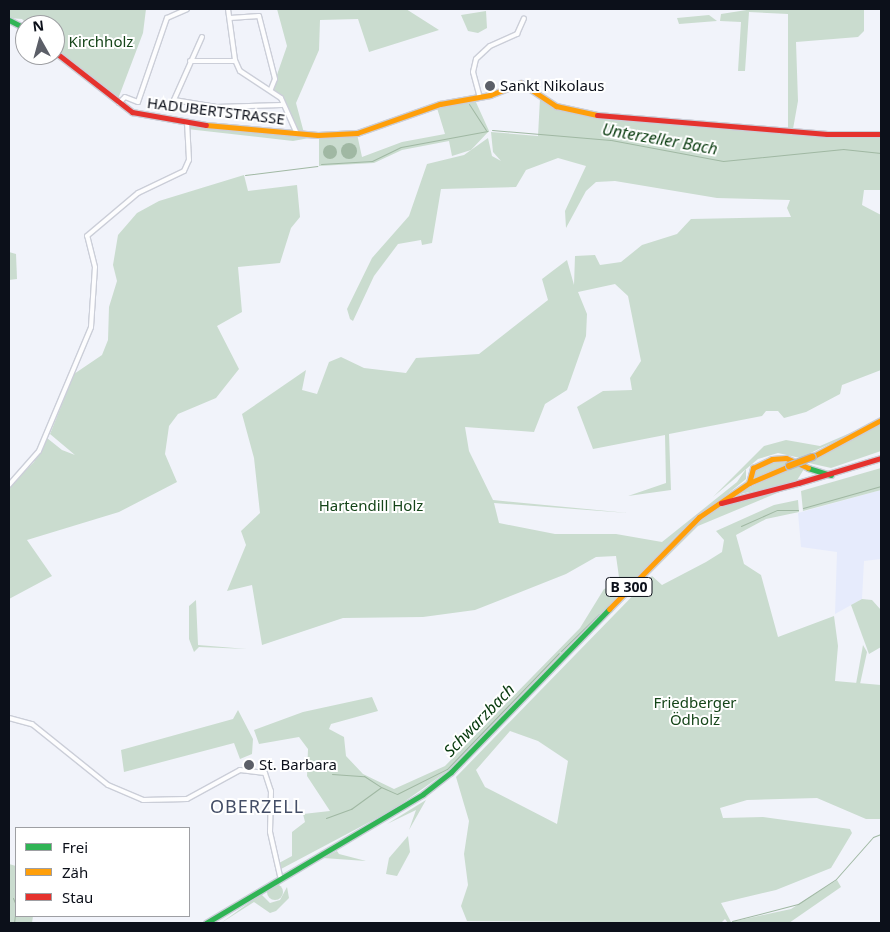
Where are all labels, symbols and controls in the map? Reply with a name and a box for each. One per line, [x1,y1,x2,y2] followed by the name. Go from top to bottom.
[15,15,65,65] north arrow
[31,15,45,36] text: N
[69,33,133,51] park label: Kirchholz
[500,77,604,95] place label: Sankt Nikolaus
[484,80,496,92] marker: Sankt Nikolaus
[146,94,286,128] street label: HADUBERTSTRASSE
[601,119,719,159] water label: Unterzeller Bach
[319,497,423,515] park label: Hartendill Holz
[605,576,653,598] road number: B 300
[440,680,518,760] water label: Schwarzbach
[653,693,737,728] park label: Friedberger Ödholz
[259,756,337,774] place label: St. Barbara
[243,759,255,771] marker: St. Barbara
[209,795,305,817] district label: OBERZELL
[15,827,190,917] legend
[62,837,88,857] text: Frei
[62,862,88,882] text: Zäh
[62,887,93,907] text: Stau

